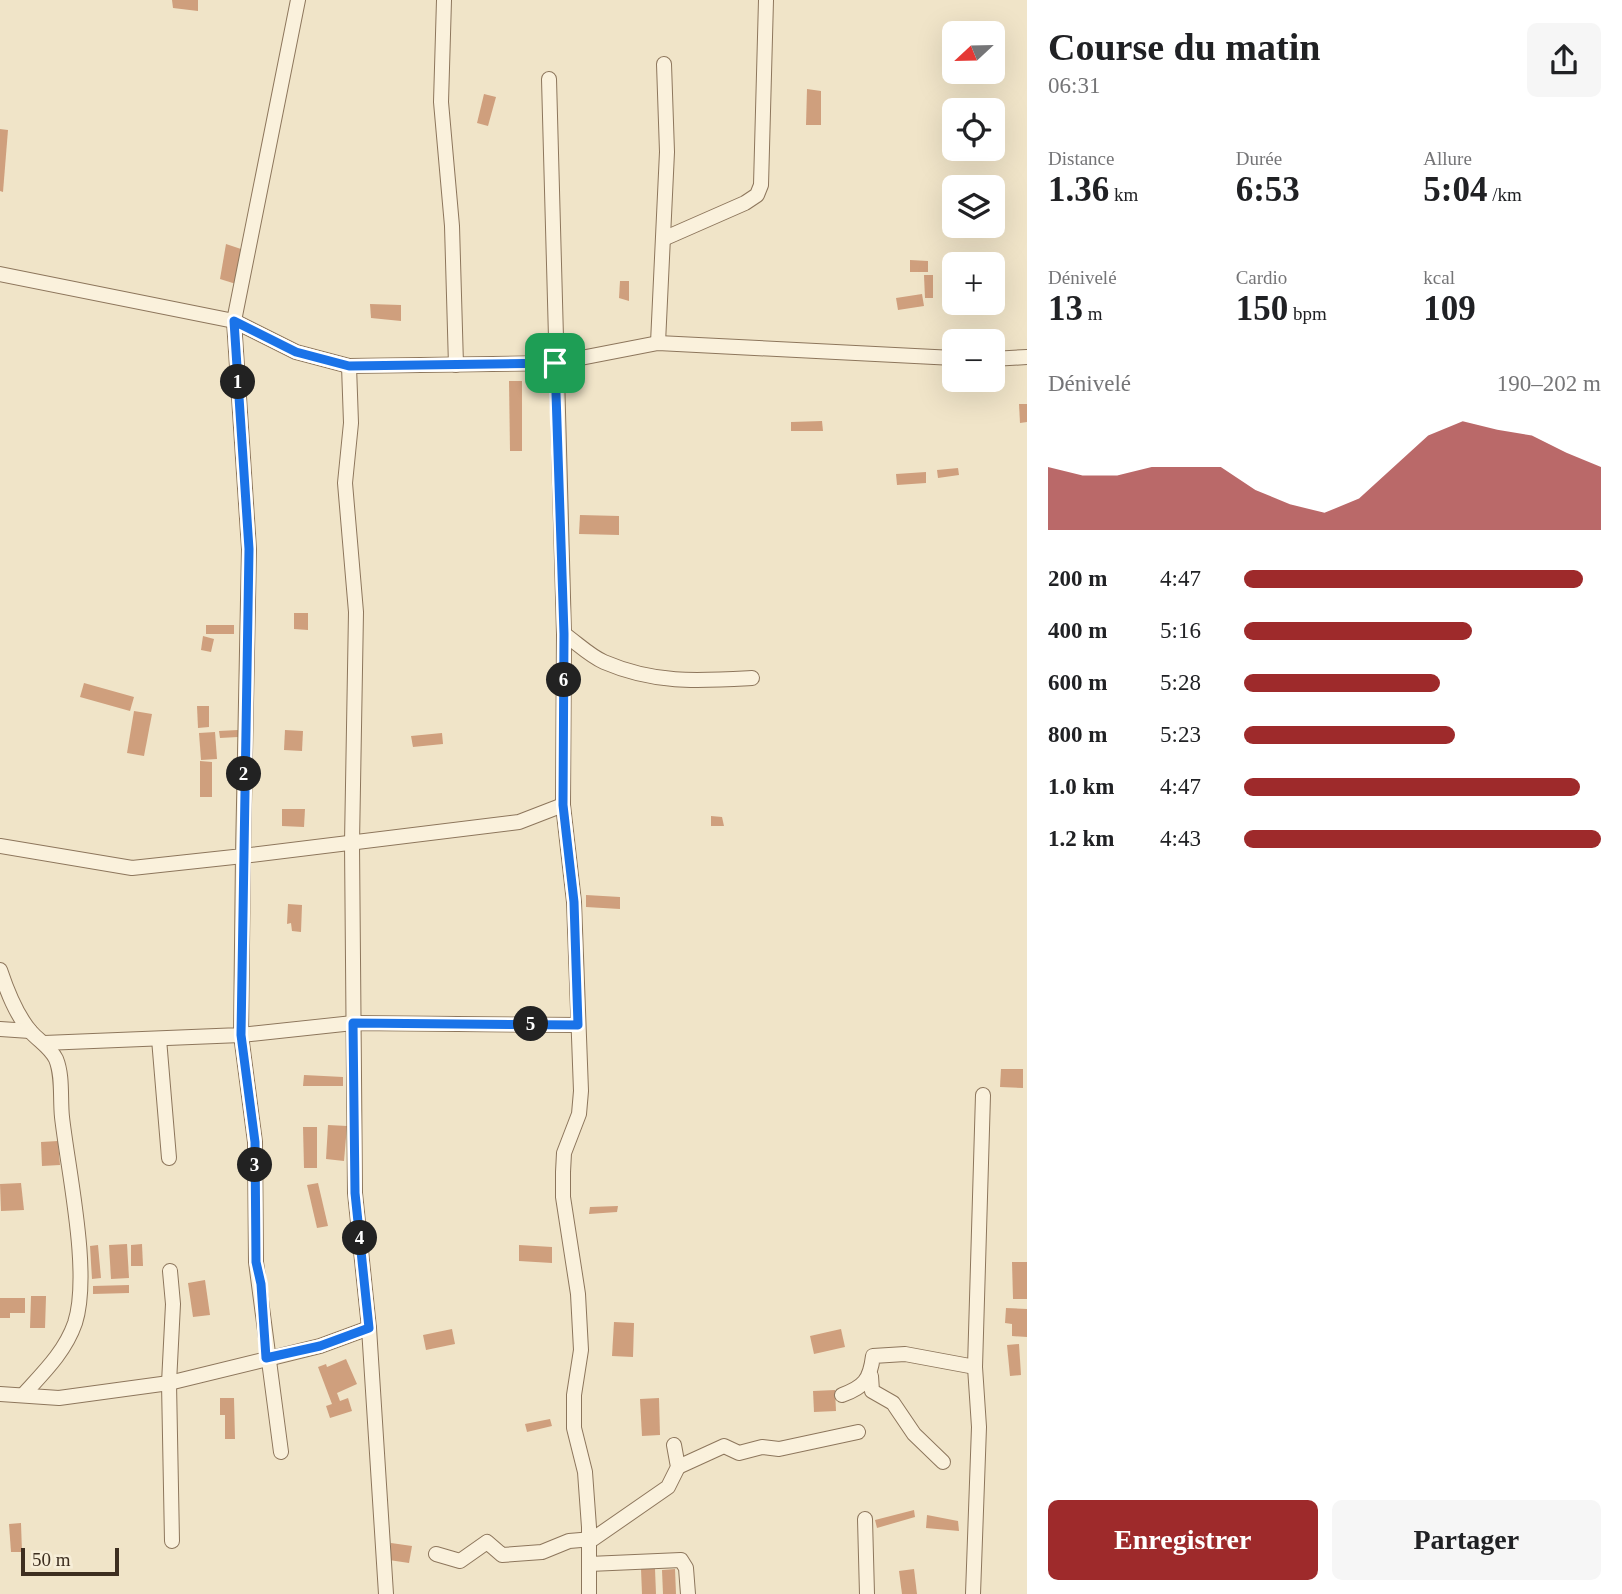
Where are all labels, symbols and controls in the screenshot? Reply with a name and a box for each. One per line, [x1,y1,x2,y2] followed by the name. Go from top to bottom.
[942,21,1004,84] north arrow
[942,21,1005,392] map controls
[1527,23,1601,97] button: share
[1048,26,1320,68] text: Course du matin
[1048,73,1100,98] text: 06:31
[942,98,1005,161] button: locate
[1048,148,1114,169] text: Distance
[1236,148,1282,169] text: Durée
[1423,148,1472,169] text: Allure
[1048,170,1109,209] text: 1.36
[1236,170,1300,209] text: 6:53
[1423,170,1487,209] text: 5:04
[942,175,1005,238] button: layers
[1109,184,1138,205] text: km
[1487,184,1522,205] text: /km
[942,252,1005,315] button: +
[1048,267,1117,288] text: Dénivelé
[1236,267,1287,288] text: Cardio
[1423,267,1455,288] text: kcal
[1048,289,1083,328] text: 13
[1236,289,1288,328] text: 150
[1423,289,1476,328] text: 109
[1083,303,1103,324] text: m
[1288,303,1327,324] text: bpm
[942,329,1005,392] button: −
[525,333,585,393] pin
[536,344,574,382] icon: arrive
[220,364,256,400] pin: 1
[233,371,242,392] text: 1
[1048,371,1131,396] text: Dénivelé
[1497,371,1601,396] text: 190–202 m
[1048,566,1107,591] text: 200 m
[1160,566,1201,591] text: 4:47
[1048,618,1107,643] text: 400 m
[1160,618,1201,643] text: 5:16
[546,662,582,698] pin: 6
[559,669,568,690] text: 6
[1048,670,1107,695] text: 600 m
[1160,670,1201,695] text: 5:28
[1048,722,1107,747] text: 800 m
[1160,722,1201,747] text: 5:23
[226,756,262,792] pin: 2
[239,763,248,784] text: 2
[1048,774,1114,799] text: 1.0 km
[1160,774,1201,799] text: 4:47
[1048,826,1114,851] text: 1.2 km
[1160,826,1201,851] text: 4:43
[514,1006,548,1042] pin: 5
[526,1013,535,1034] text: 5
[238,1148,272,1182] pin: 3
[250,1154,259,1175] text: 3
[342,1220,378,1256] pin: 4
[355,1227,364,1248] text: 4
[1048,1500,1318,1580] button: Enregistrer
[1332,1500,1601,1580] button: Partager
[21,1545,119,1577] scale bar
[32,1549,71,1570] text: 50 m

